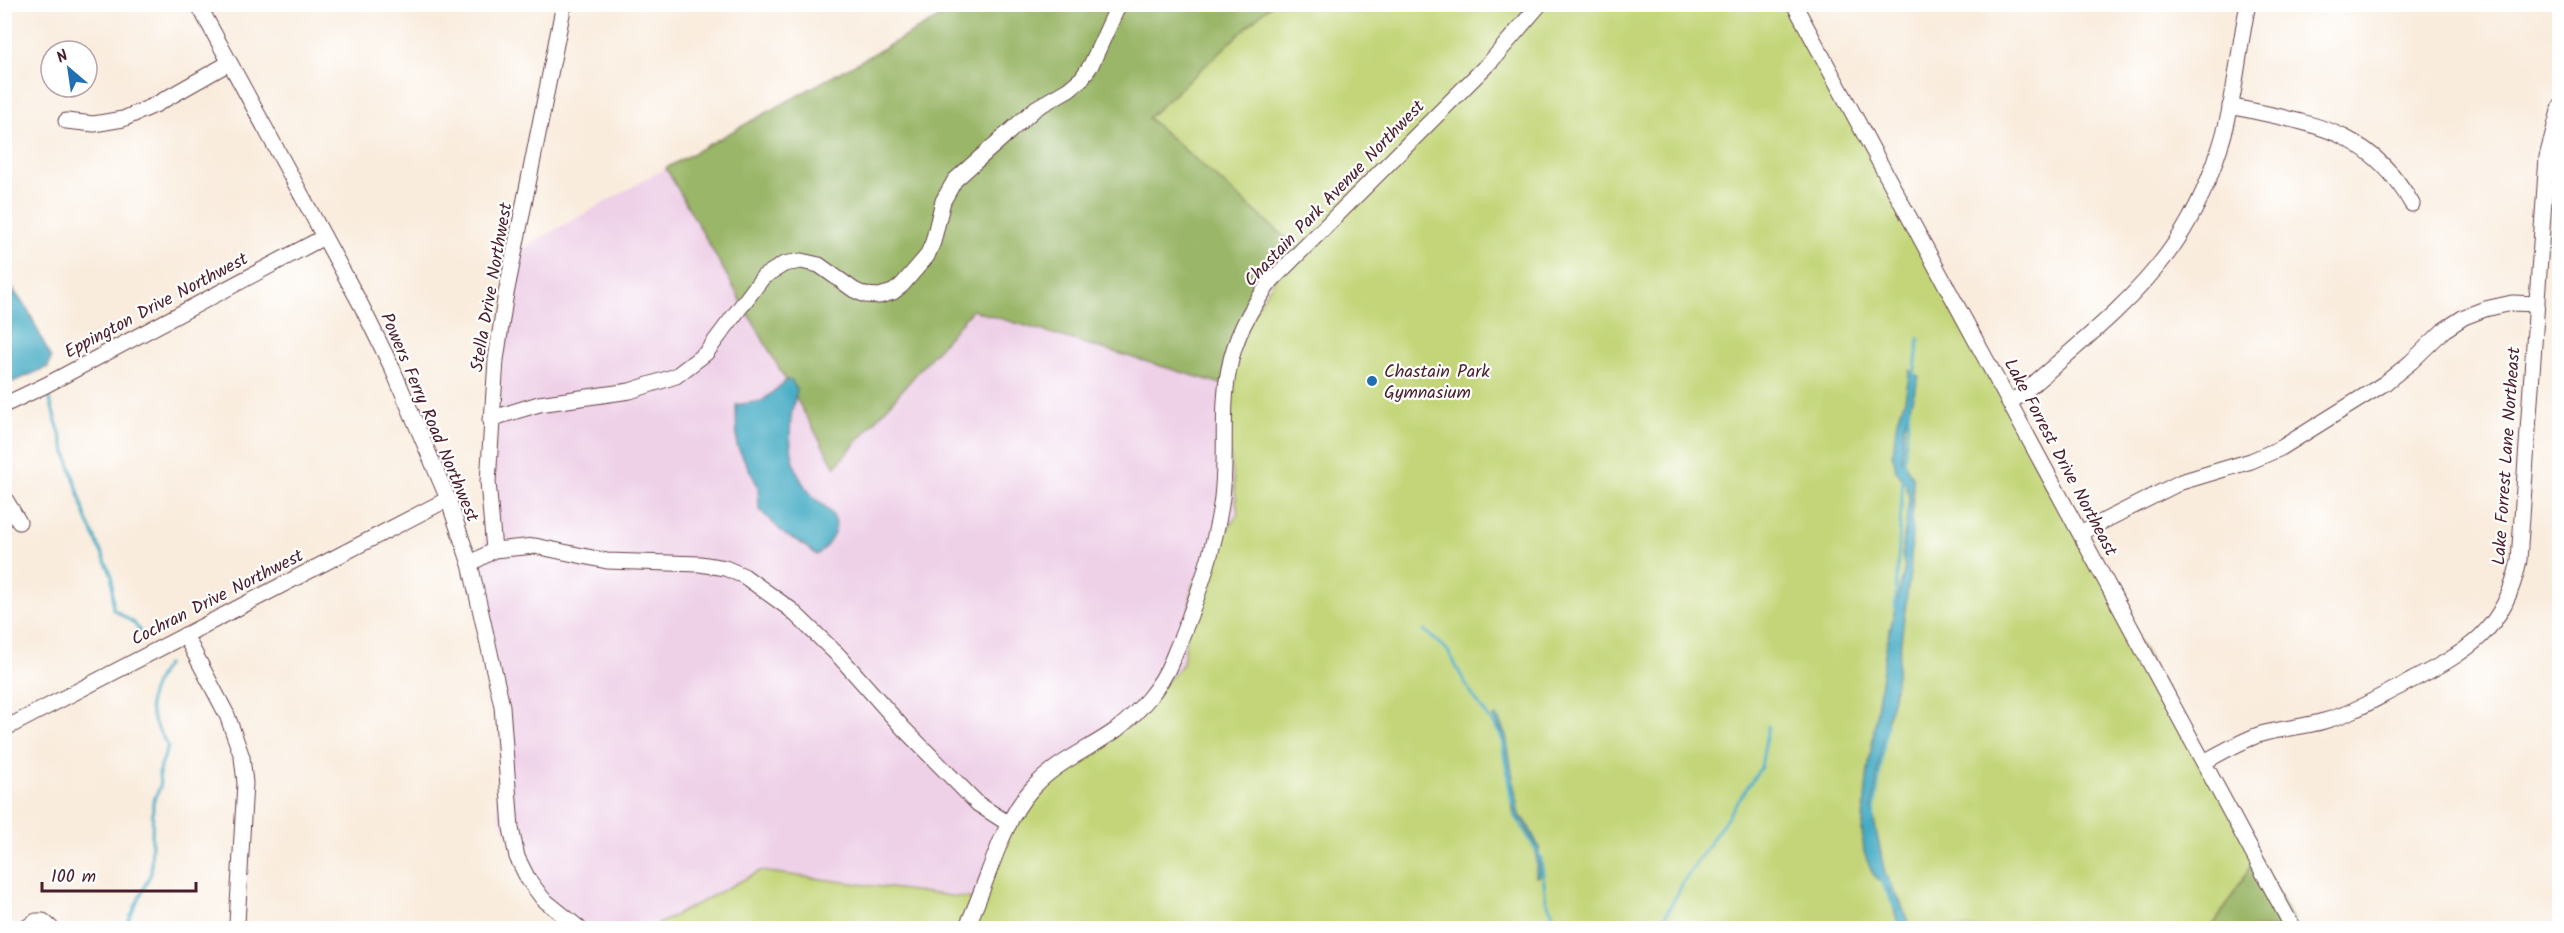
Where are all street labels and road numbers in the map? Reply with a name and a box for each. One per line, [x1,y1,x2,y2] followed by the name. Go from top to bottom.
[1238,93,1433,294] street label: Chastain Park Avenue Northwest
[463,199,522,374] street label: Stella Drive Northwest
[60,245,255,367] street label: Eppington Drive Northwest
[371,308,486,528] street label: Powers Ferry Road Northwest
[2485,345,2530,566] street label: Lake Forrest Lane Northeast
[1995,354,2125,563] street label: Lake Forrest Drive Northeast
[126,542,310,654] street label: Cochran Drive Northwest

